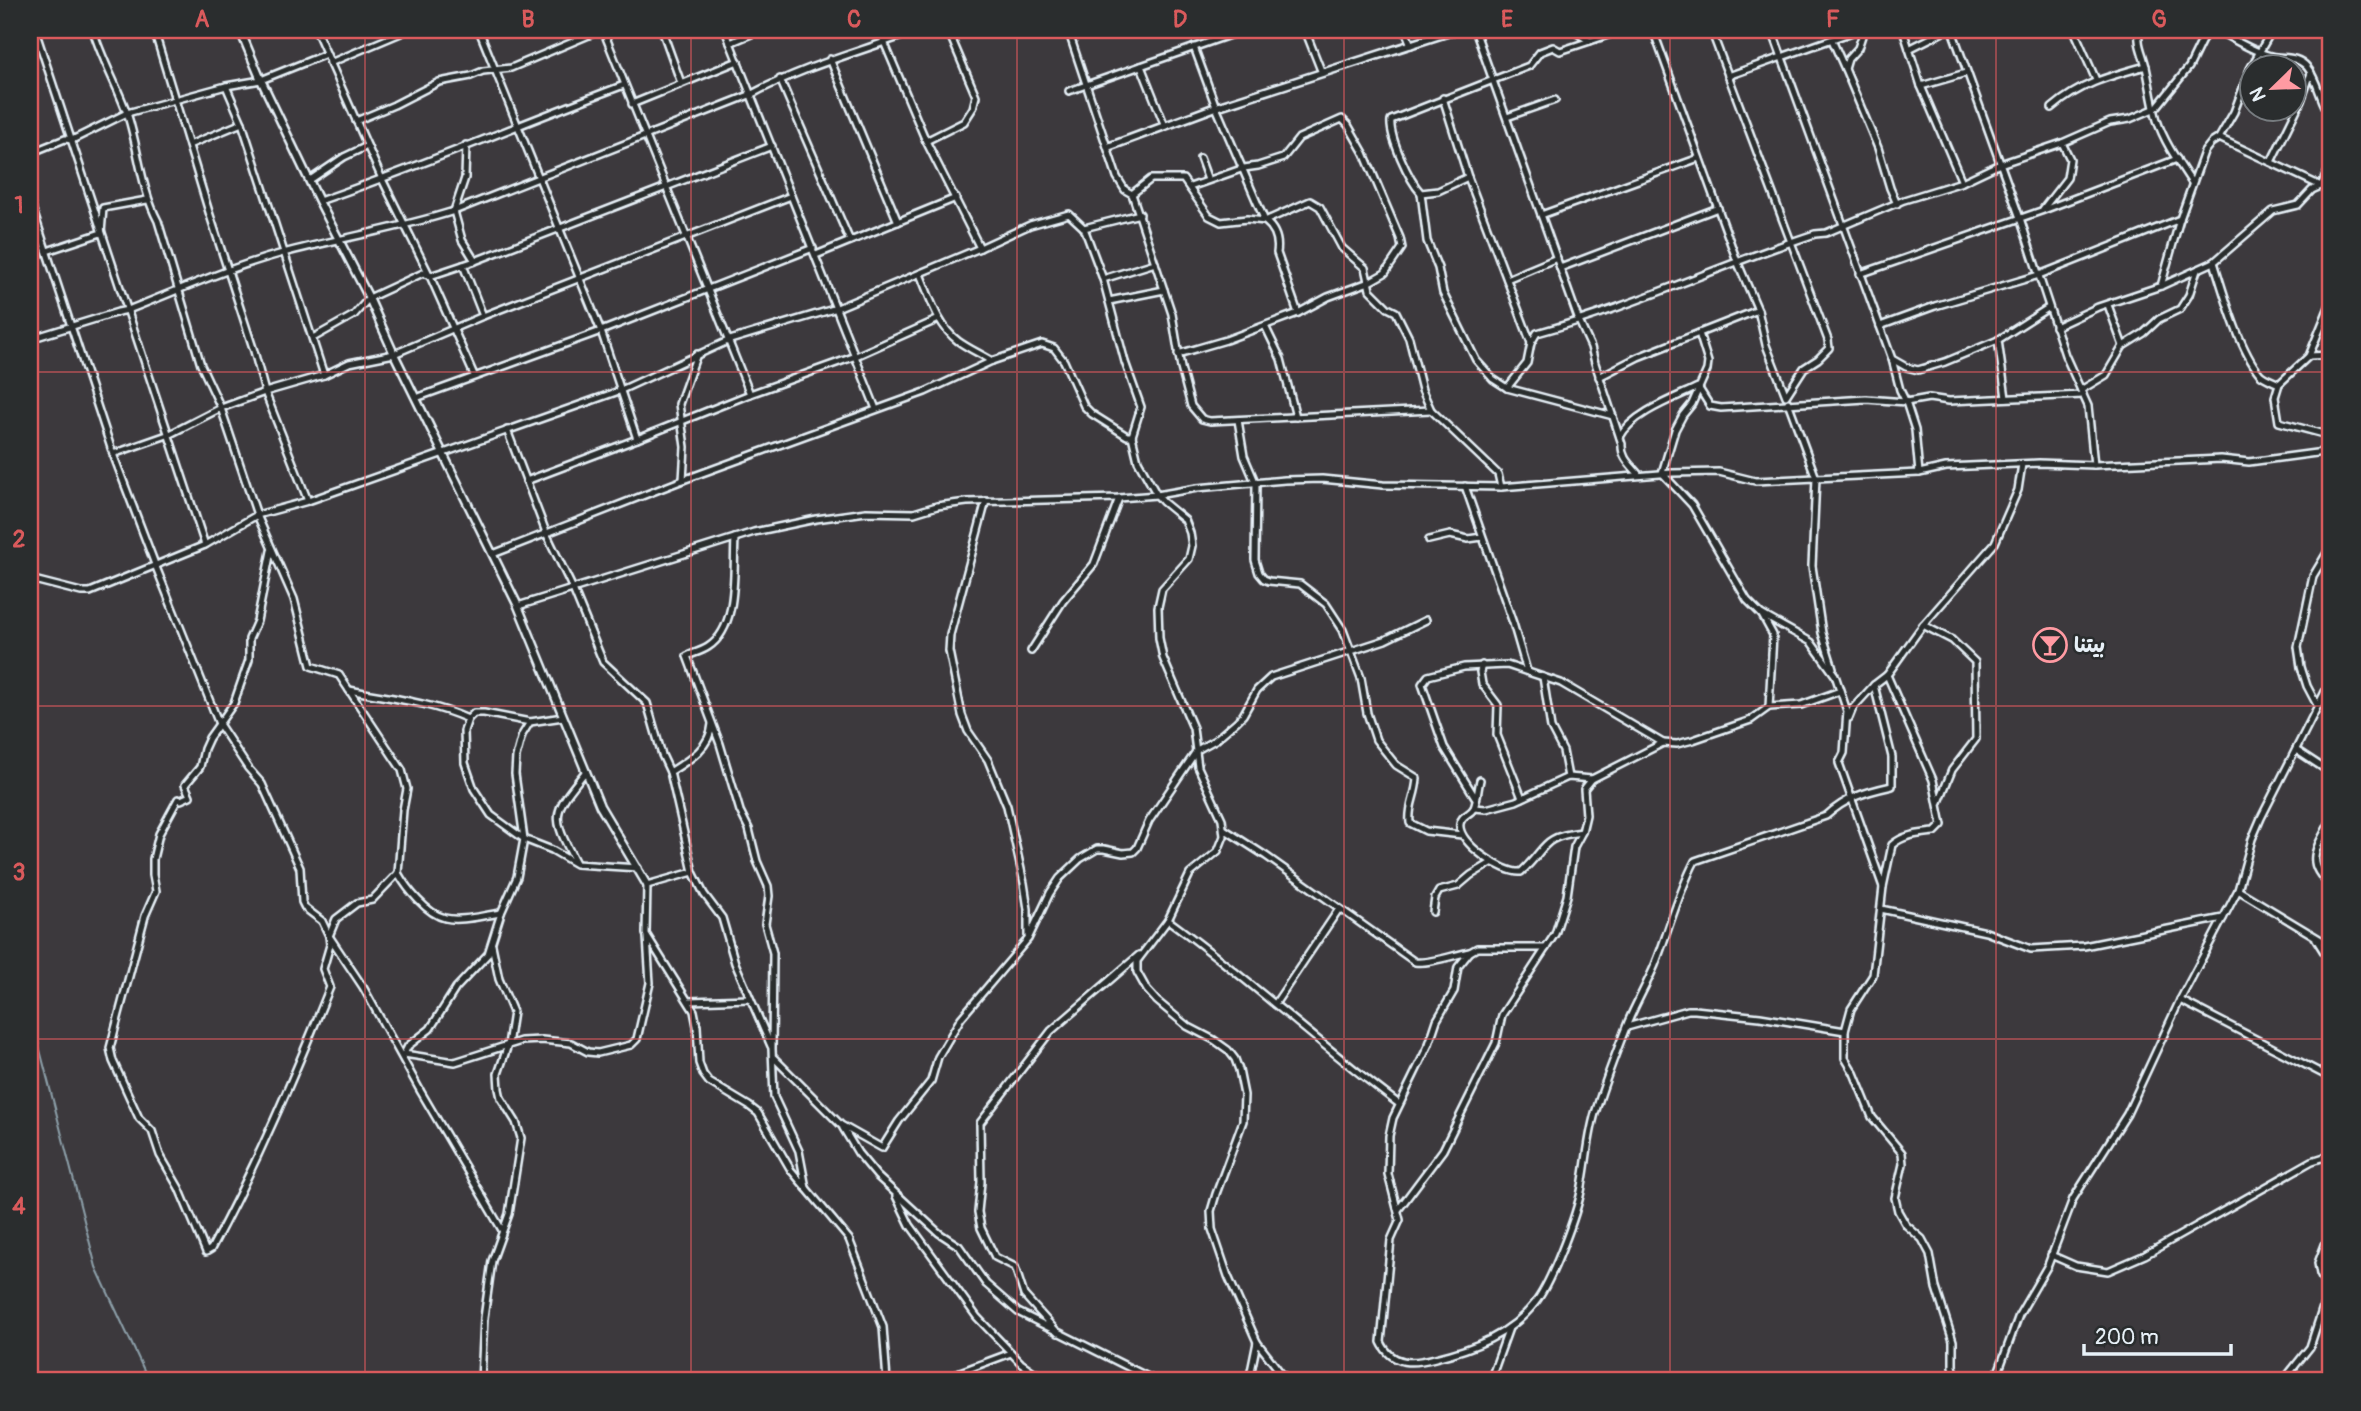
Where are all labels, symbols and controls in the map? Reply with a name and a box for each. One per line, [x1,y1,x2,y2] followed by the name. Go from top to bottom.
[195,5,210,34] text: A
[521,5,535,34] text: B
[847,5,861,34] text: C
[1173,5,1187,34] text: D
[1501,5,1513,34] text: E
[1826,5,1840,34] text: F
[2151,5,2167,34] text: G
[2238,52,2308,122] north arrow
[2245,84,2272,105] text: N
[15,191,24,220] text: 1
[13,525,26,554] text: 2
[2031,626,2069,664] bar icon: بيتنا
[2074,632,2105,659] place label: بيتنا
[13,858,25,887] text: 3
[12,1192,26,1221] text: 4
[2084,1313,2232,1357] scale bar
[2095,1324,2159,1351] text: 200 m

